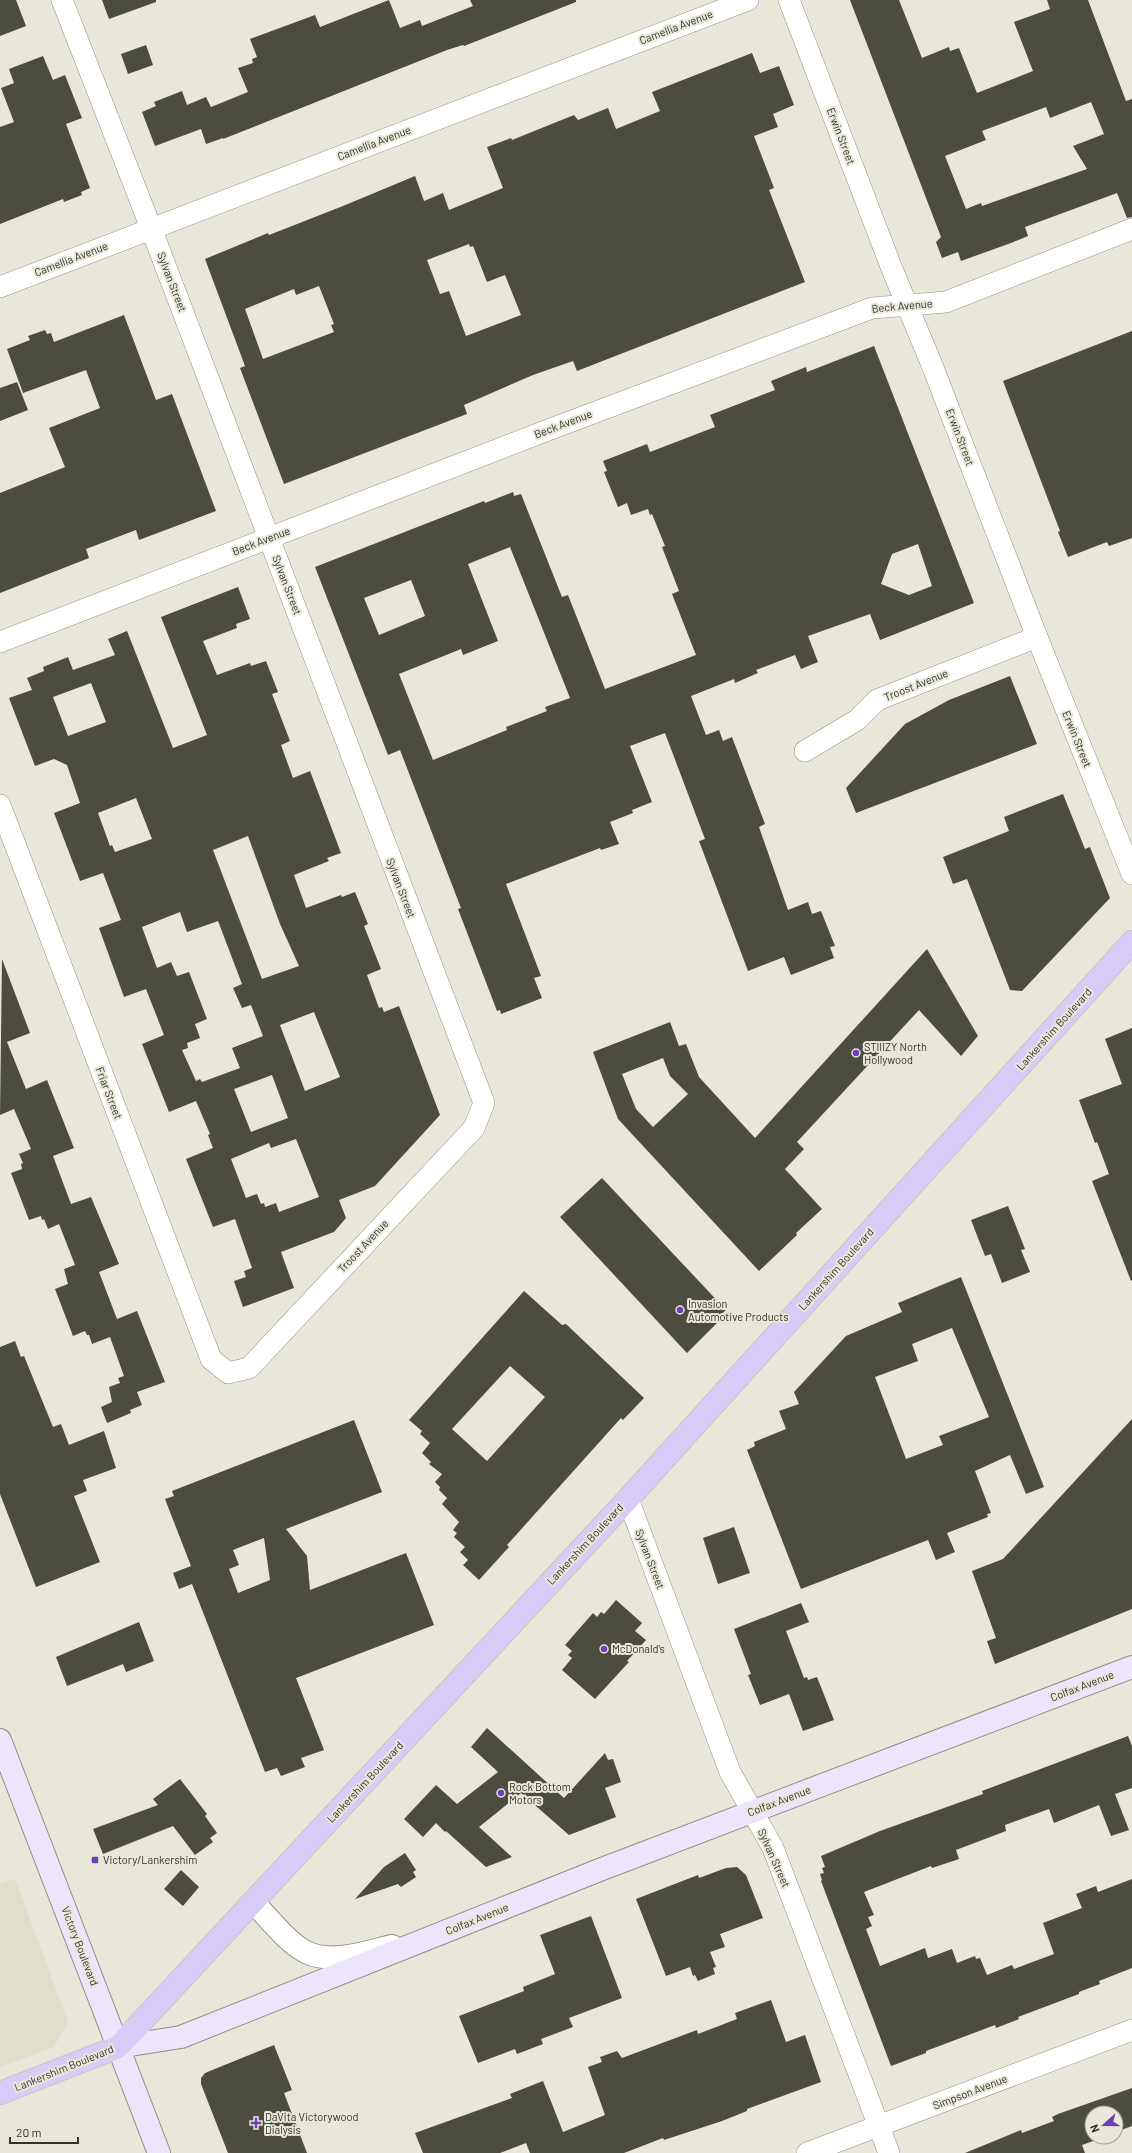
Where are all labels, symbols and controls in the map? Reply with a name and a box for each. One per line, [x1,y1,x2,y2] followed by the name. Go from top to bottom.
[637,6,715,47] street label: Camellia Avenue
[825,106,858,166] street label: Erwin Street
[335,122,413,163] street label: Camellia Avenue
[32,238,110,279] street label: Camellia Avenue
[155,250,190,314] street label: Sylvan Street
[871,296,933,315] street label: Beck Avenue
[532,406,594,441] street label: Beck Avenue
[944,407,977,467] street label: Erwin Street
[230,523,292,558] street label: Beck Avenue
[270,553,305,617] street label: Sylvan Street
[882,666,950,703] street label: Troost Avenue
[1060,709,1095,769] street label: Erwin Street
[384,856,419,920] street label: Sylvan Street
[1013,985,1094,1072] street label: Lankershim Boulevard
[864,1040,927,1066] place label: STIIIZY North Hollywood
[851,1048,861,1058] marker: STIIIZY North Hollywood
[94,1065,125,1121] street label: Friar Street
[335,1216,391,1275] street label: Troost Avenue
[795,1225,876,1312] street label: Lankershim Boulevard
[688,1297,789,1323] place label: Invasion Automotive Products
[675,1305,685,1315] marker: Invasion Automotive Products
[544,1500,626,1587] street label: Lankershim Boulevard
[633,1527,668,1591] street label: Sylvan Street
[612,1642,665,1655] place label: McDonald's
[599,1644,609,1654] marker: McDonald's
[1048,1667,1116,1704] street label: Colfax Avenue
[324,1738,406,1825] street label: Lankershim Boulevard
[509,1780,571,1806] place label: Rock Bottom Motors
[745,1782,813,1819] street label: Colfax Avenue
[496,1788,506,1798] marker: Rock Bottom Motors
[756,1826,793,1889] street label: Sylvan Street
[103,1853,197,1866] place label: Victory/Lankershim
[90,1855,100,1865] marker: Victory/Lankershim
[443,1900,510,1937] street label: Colfax Avenue
[59,1904,102,1987] street label: Victory Boulevard
[12,2042,115,2093] street label: Lankershim Boulevard
[931,2071,1009,2112] street label: Simpson Avenue
[1084,2105,1124,2145] north arrow
[265,2110,358,2136] place label: DaVita Victorywood Dialysis
[250,2117,262,2129] marker: DaVita Victorywood Dialysis
[10,2119,78,2145] scale bar
[1087,2123,1102,2135] text: N
[16,2125,42,2139] text: 20 m

